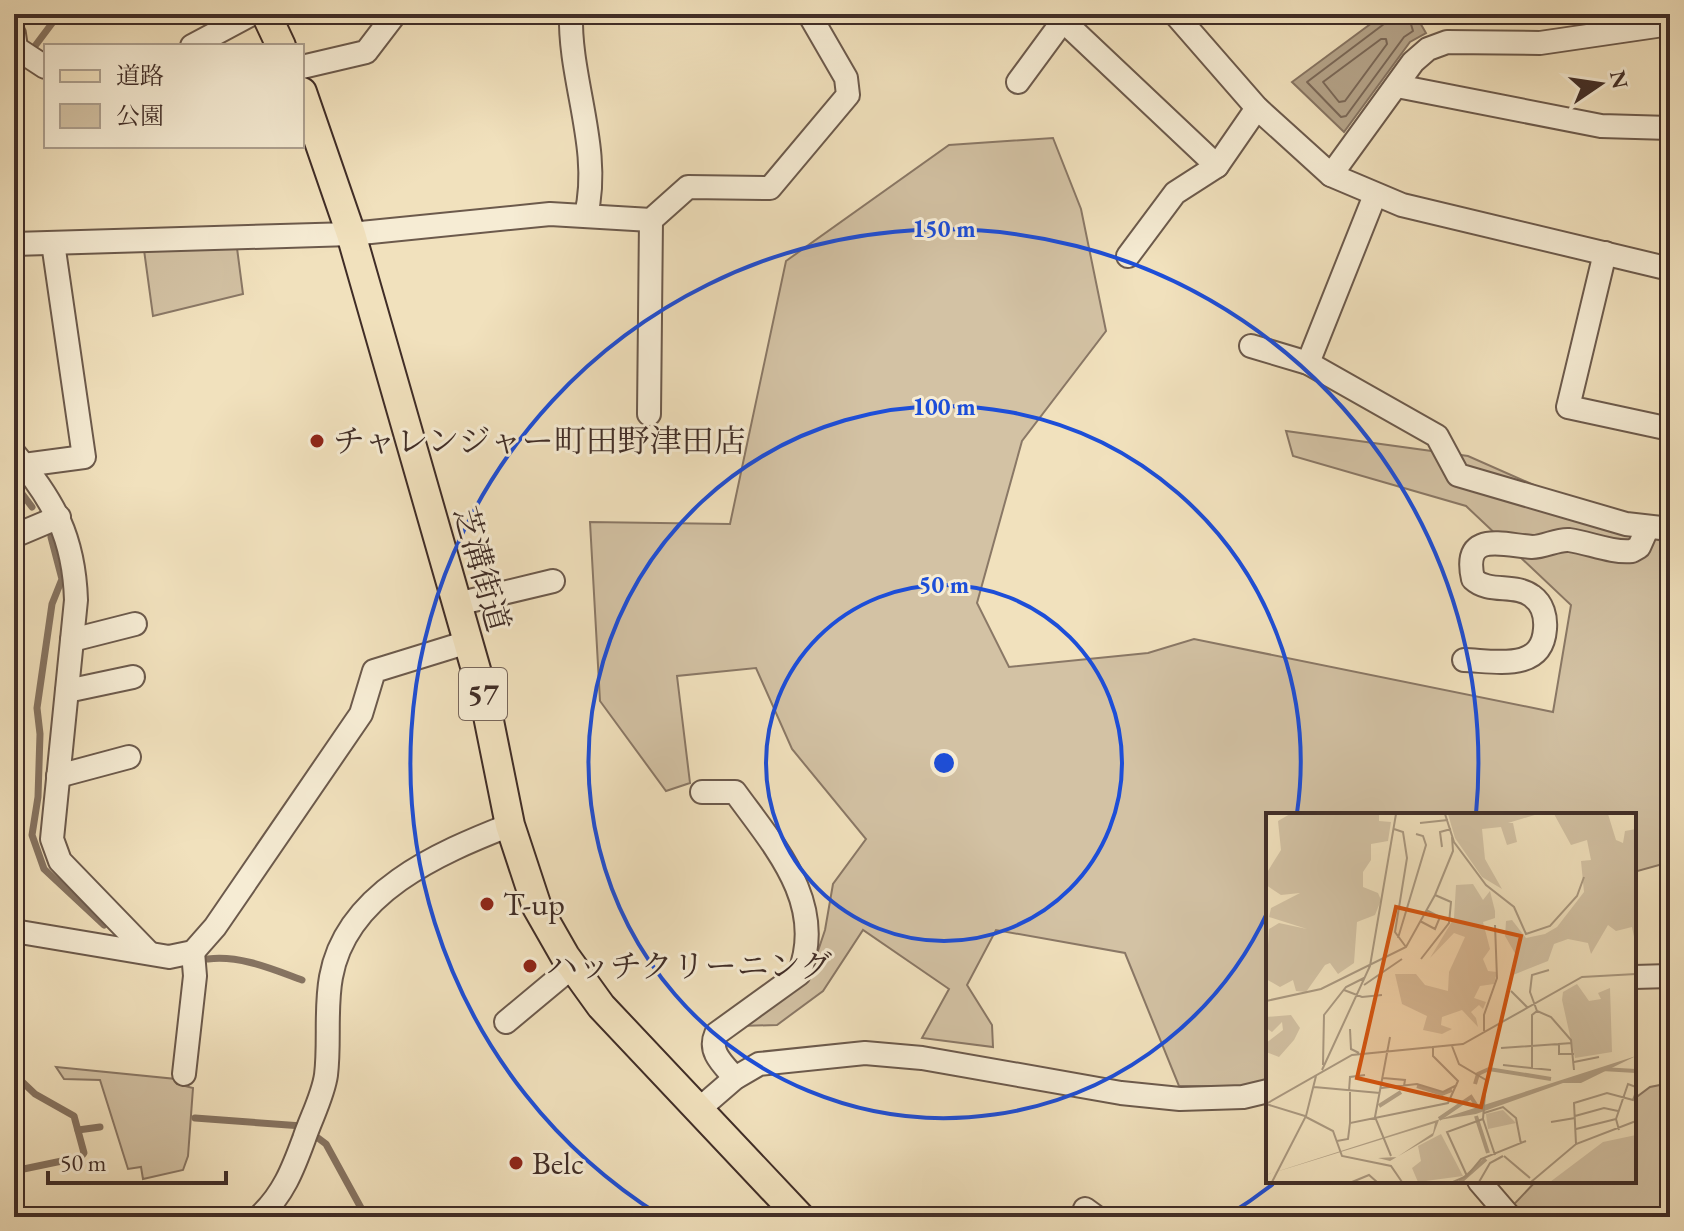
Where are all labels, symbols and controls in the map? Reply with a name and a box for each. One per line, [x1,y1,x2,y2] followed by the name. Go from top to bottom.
[44,44,304,148] legend
[1560,44,1640,124] north arrow
[116,60,164,91] text: 道路
[1603,68,1635,92] text: N
[116,100,164,131] text: 公園
[912,213,976,244] text: 150 m
[912,391,976,422] text: 100 m
[333,420,746,462] place label: チャレンジャー町田野津田店
[308,432,326,450] marker: チャレンジャー町田野津田店
[444,502,520,636] street label: 芝溝街道
[919,569,969,600] text: 50 m
[459,668,507,720] road number: 57
[930,749,958,777] centre of rings
[1266,813,1636,1183] inset map
[503,883,565,925] place label: T-up
[478,895,496,913] marker: T-up
[546,945,832,987] place label: ハッチクリーニング
[521,957,539,975] marker: ハッチクリーニング
[48,1135,226,1185] scale bar
[532,1142,584,1184] place label: Belc
[60,1147,107,1178] text: 50 m
[507,1154,525,1172] marker: Belc

